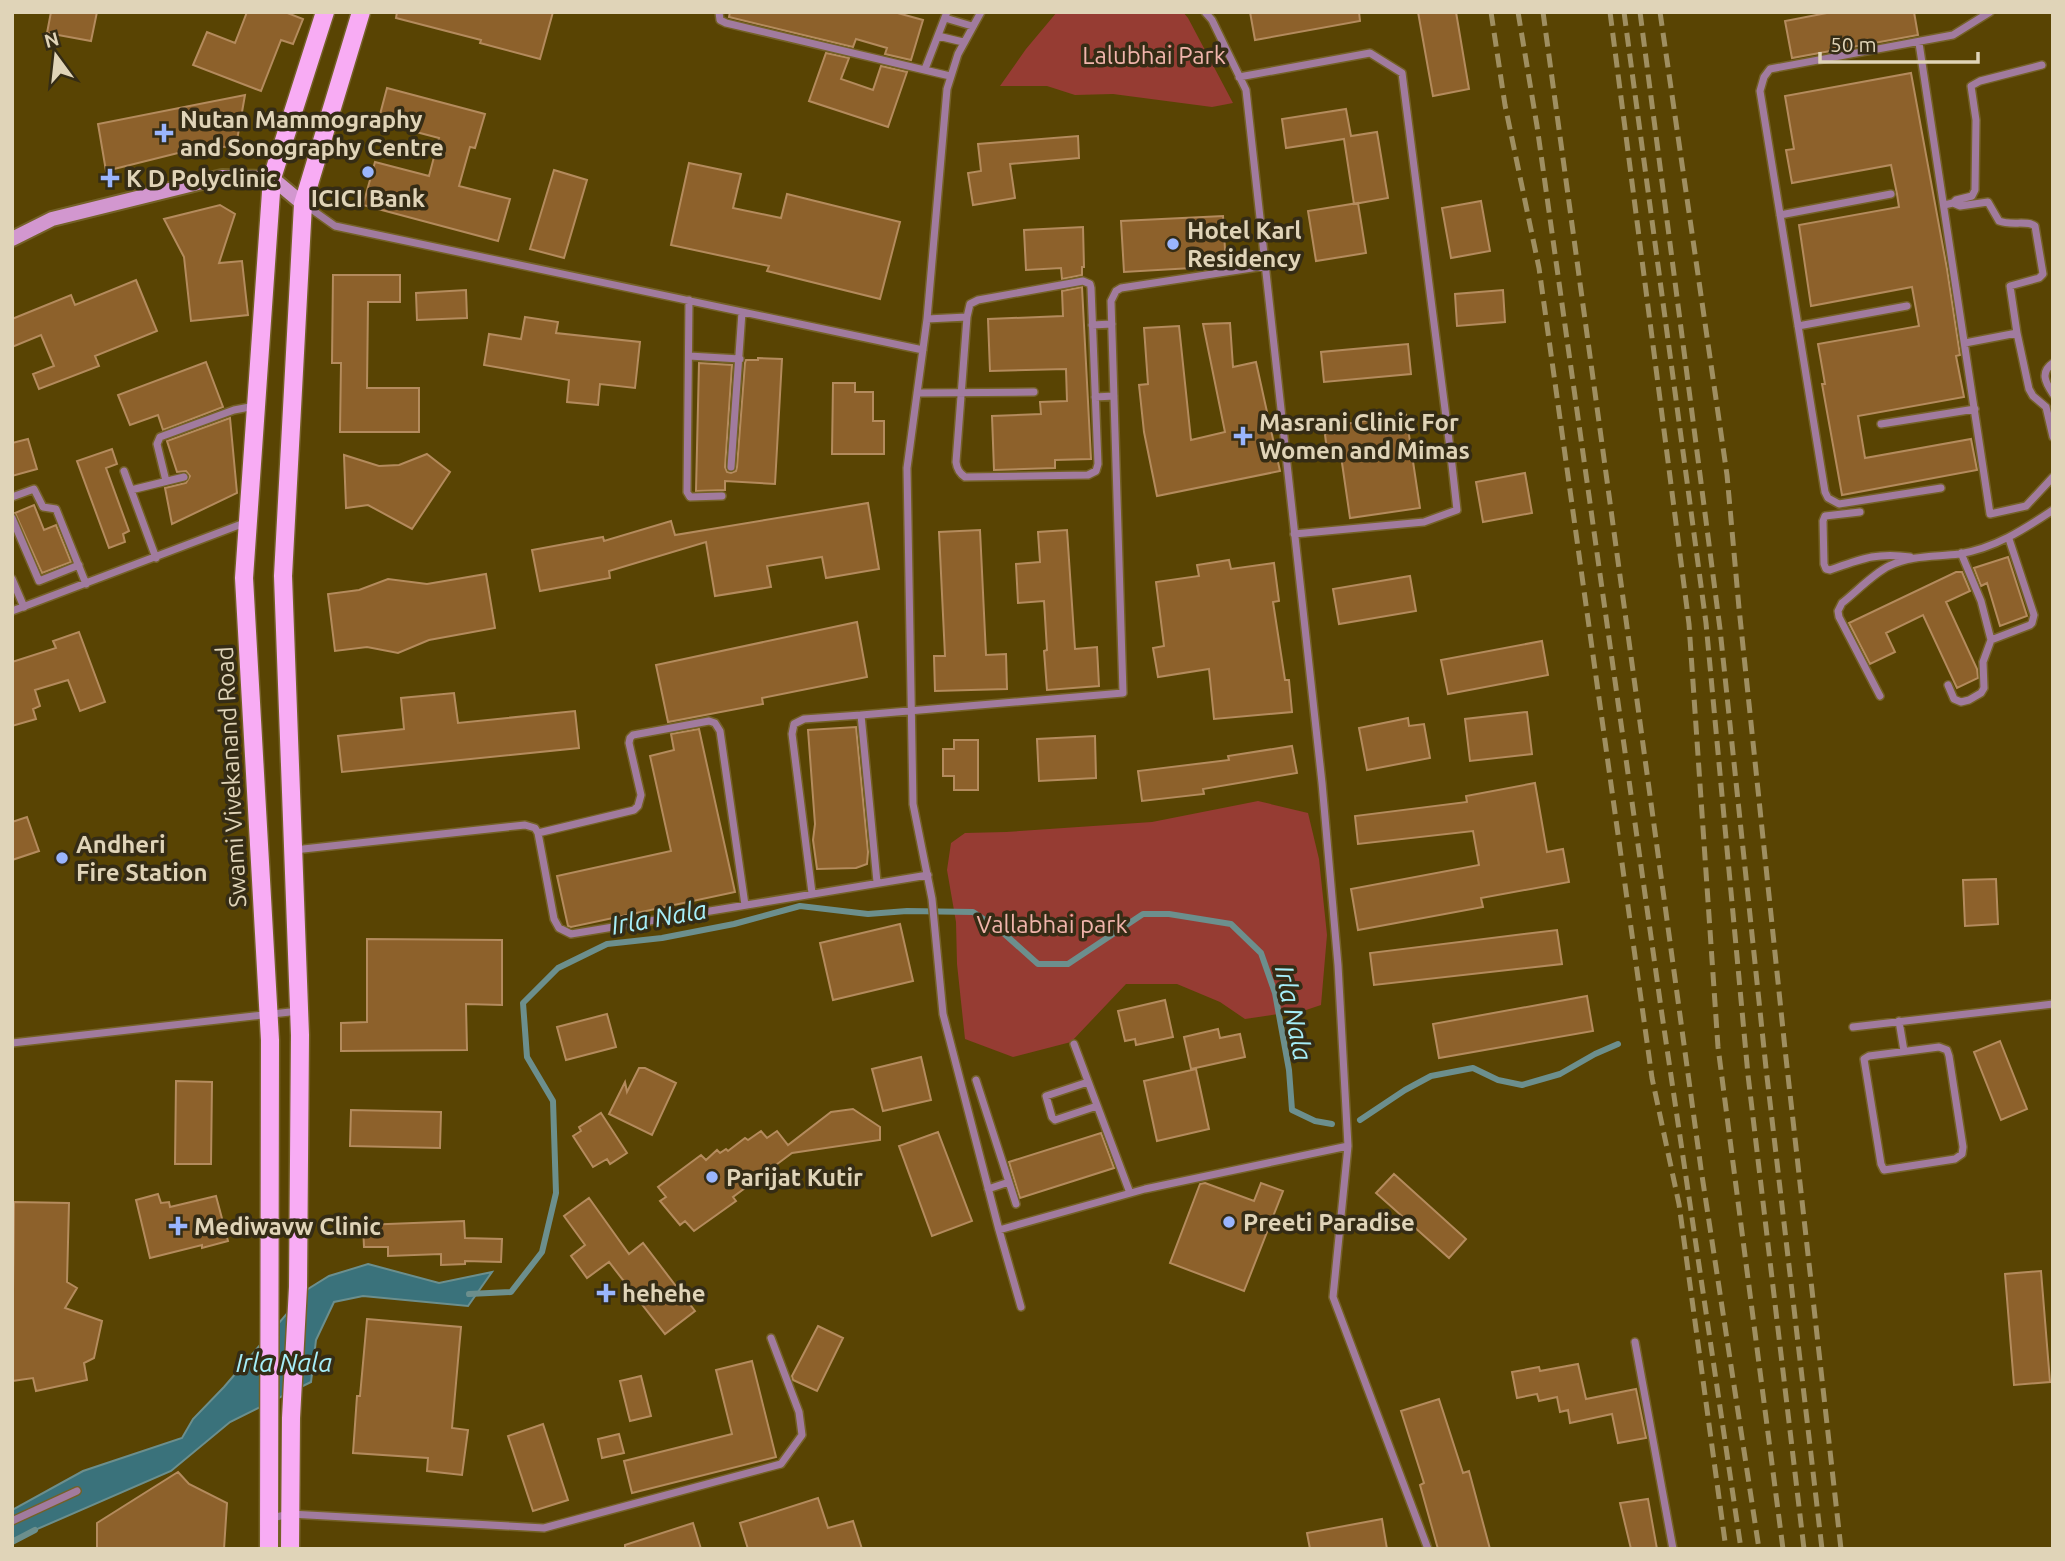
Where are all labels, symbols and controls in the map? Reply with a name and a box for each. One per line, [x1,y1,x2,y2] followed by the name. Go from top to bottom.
[21,21,91,91] north arrow
[1820,21,1978,65] scale bar
[42,27,61,52] text: N
[1830,32,1877,56] text: 50 m
[1082,42,1226,69] park label: Lalubhai Park
[180,106,444,161] place label: Nutan Mammography and Sonography Centre
[154,123,174,143] marker: Nutan Mammography and Sonography Centre
[360,164,376,180] marker: ICICI Bank
[126,165,278,192] place label: K D Polyclinic
[100,168,120,188] marker: K D Polyclinic
[311,185,426,212] place label: ICICI Bank
[1187,217,1302,272] place label: Hotel Karl Residency
[1165,236,1181,252] marker: Hotel Karl Residency
[1259,409,1470,464] place label: Masrani Clinic For Women and Mimas
[1233,426,1253,446] marker: Masrani Clinic For Women and Mimas
[211,646,251,908] street label: Swami Vivekanand Road
[76,831,208,886] place label: Andheri Fire Station
[54,850,70,866] marker: Andheri Fire Station
[609,894,709,940] water label: Irla Nala
[976,911,1128,938] park label: Vallabhai park
[1270,963,1318,1063] water label: Irla Nala
[726,1164,863,1191] place label: Parijat Kutir
[704,1169,720,1185] marker: Parijat Kutir
[1243,1209,1415,1236] place label: Preeti Paradise
[194,1213,381,1240] place label: Mediwavw Clinic
[1221,1214,1237,1230] marker: Preeti Paradise
[168,1216,188,1236] marker: Mediwavw Clinic
[622,1280,706,1307] place label: hehehe
[596,1283,616,1303] marker: hehehe
[236,1348,332,1377] water label: Irla Nala

